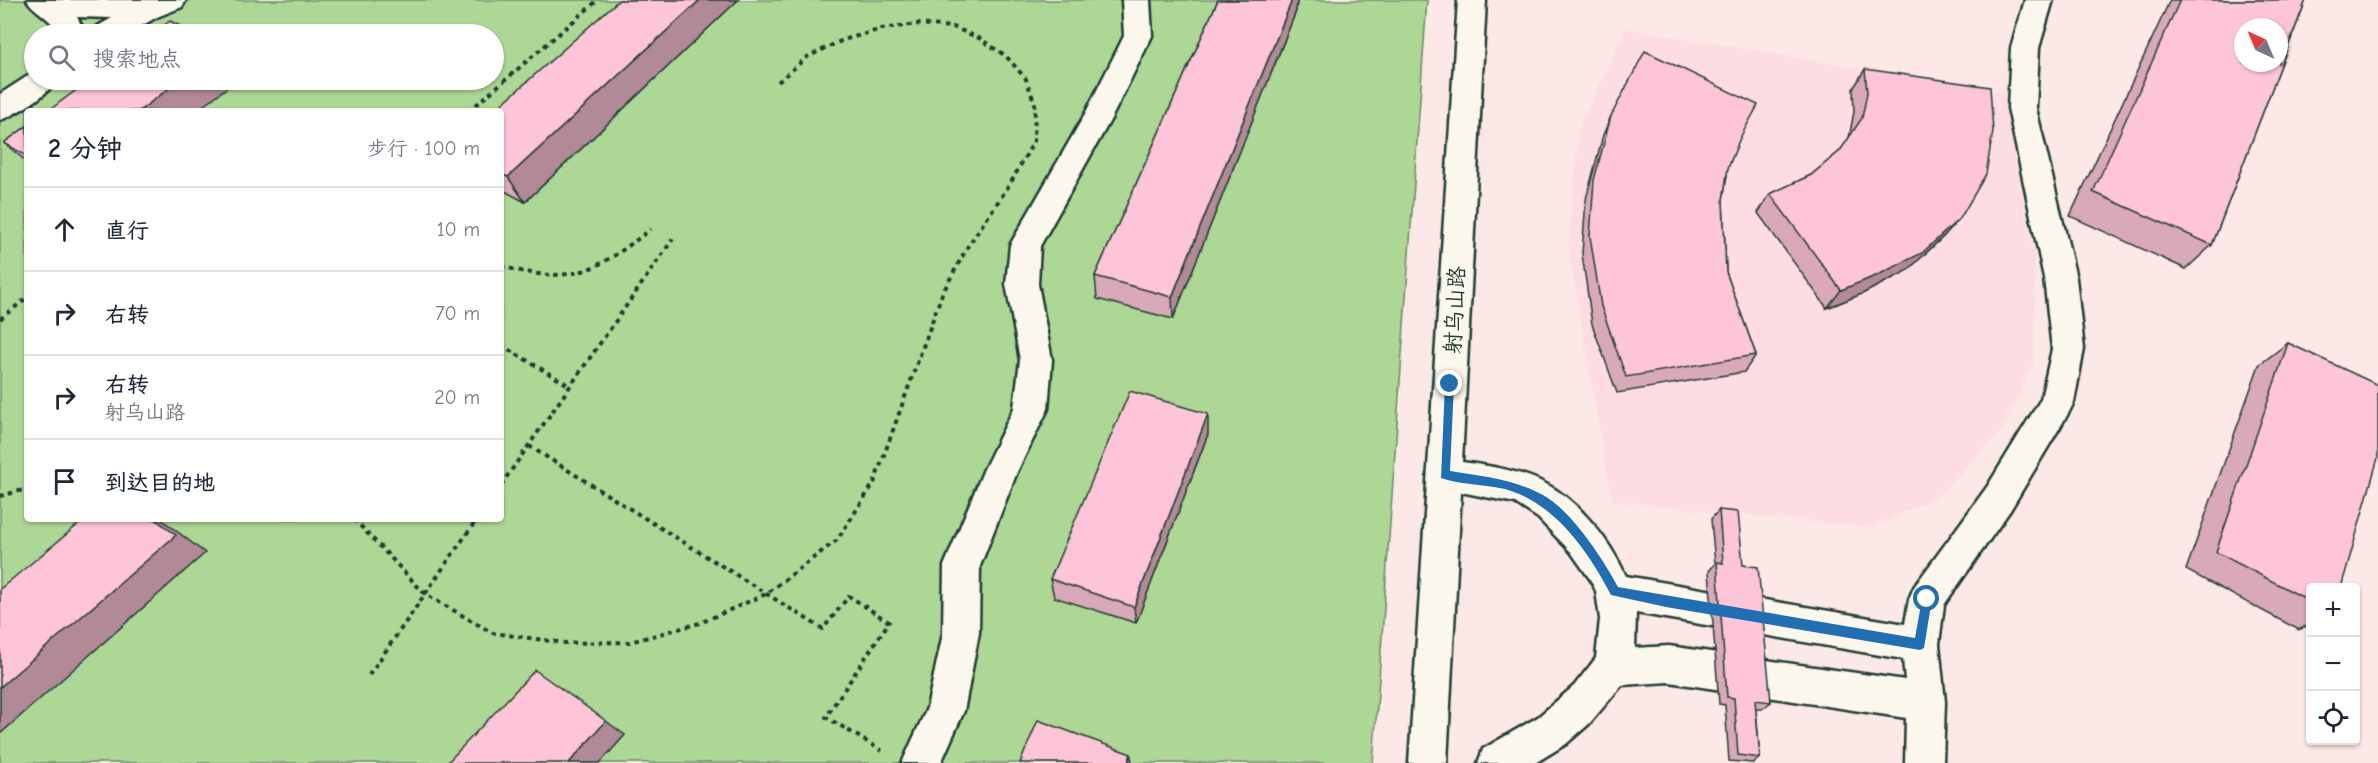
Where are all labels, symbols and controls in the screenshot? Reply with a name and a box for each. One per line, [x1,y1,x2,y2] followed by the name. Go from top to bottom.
[2234,18,2288,72] north arrow
[24,24,504,90] search box
[45,41,78,74] icon: search
[93,46,181,72] text: 搜索地点
[48,134,122,164] text: 2 分钟
[368,137,480,160] text: 步行 · 100 m
[48,213,81,246] icon: ahead
[105,218,149,244] text: 直行
[437,218,480,241] text: 10 m
[1440,265,1470,355] street label: 射乌山路
[48,297,81,330] icon: right
[105,302,149,328] text: 右转
[435,302,480,325] text: 70 m
[1436,370,1462,396] route end
[105,372,149,398] text: 右转
[48,381,81,414] icon: right
[434,386,480,409] text: 20 m
[105,401,185,424] text: 射乌山路
[48,465,81,498] icon: arrive
[105,470,215,496] text: 到达目的地
[2306,583,2360,745] map controls
[2306,583,2360,637] button: +
[1913,585,1939,611] route start
[2306,637,2360,691] button: −
[2306,691,2360,745] button: locate

